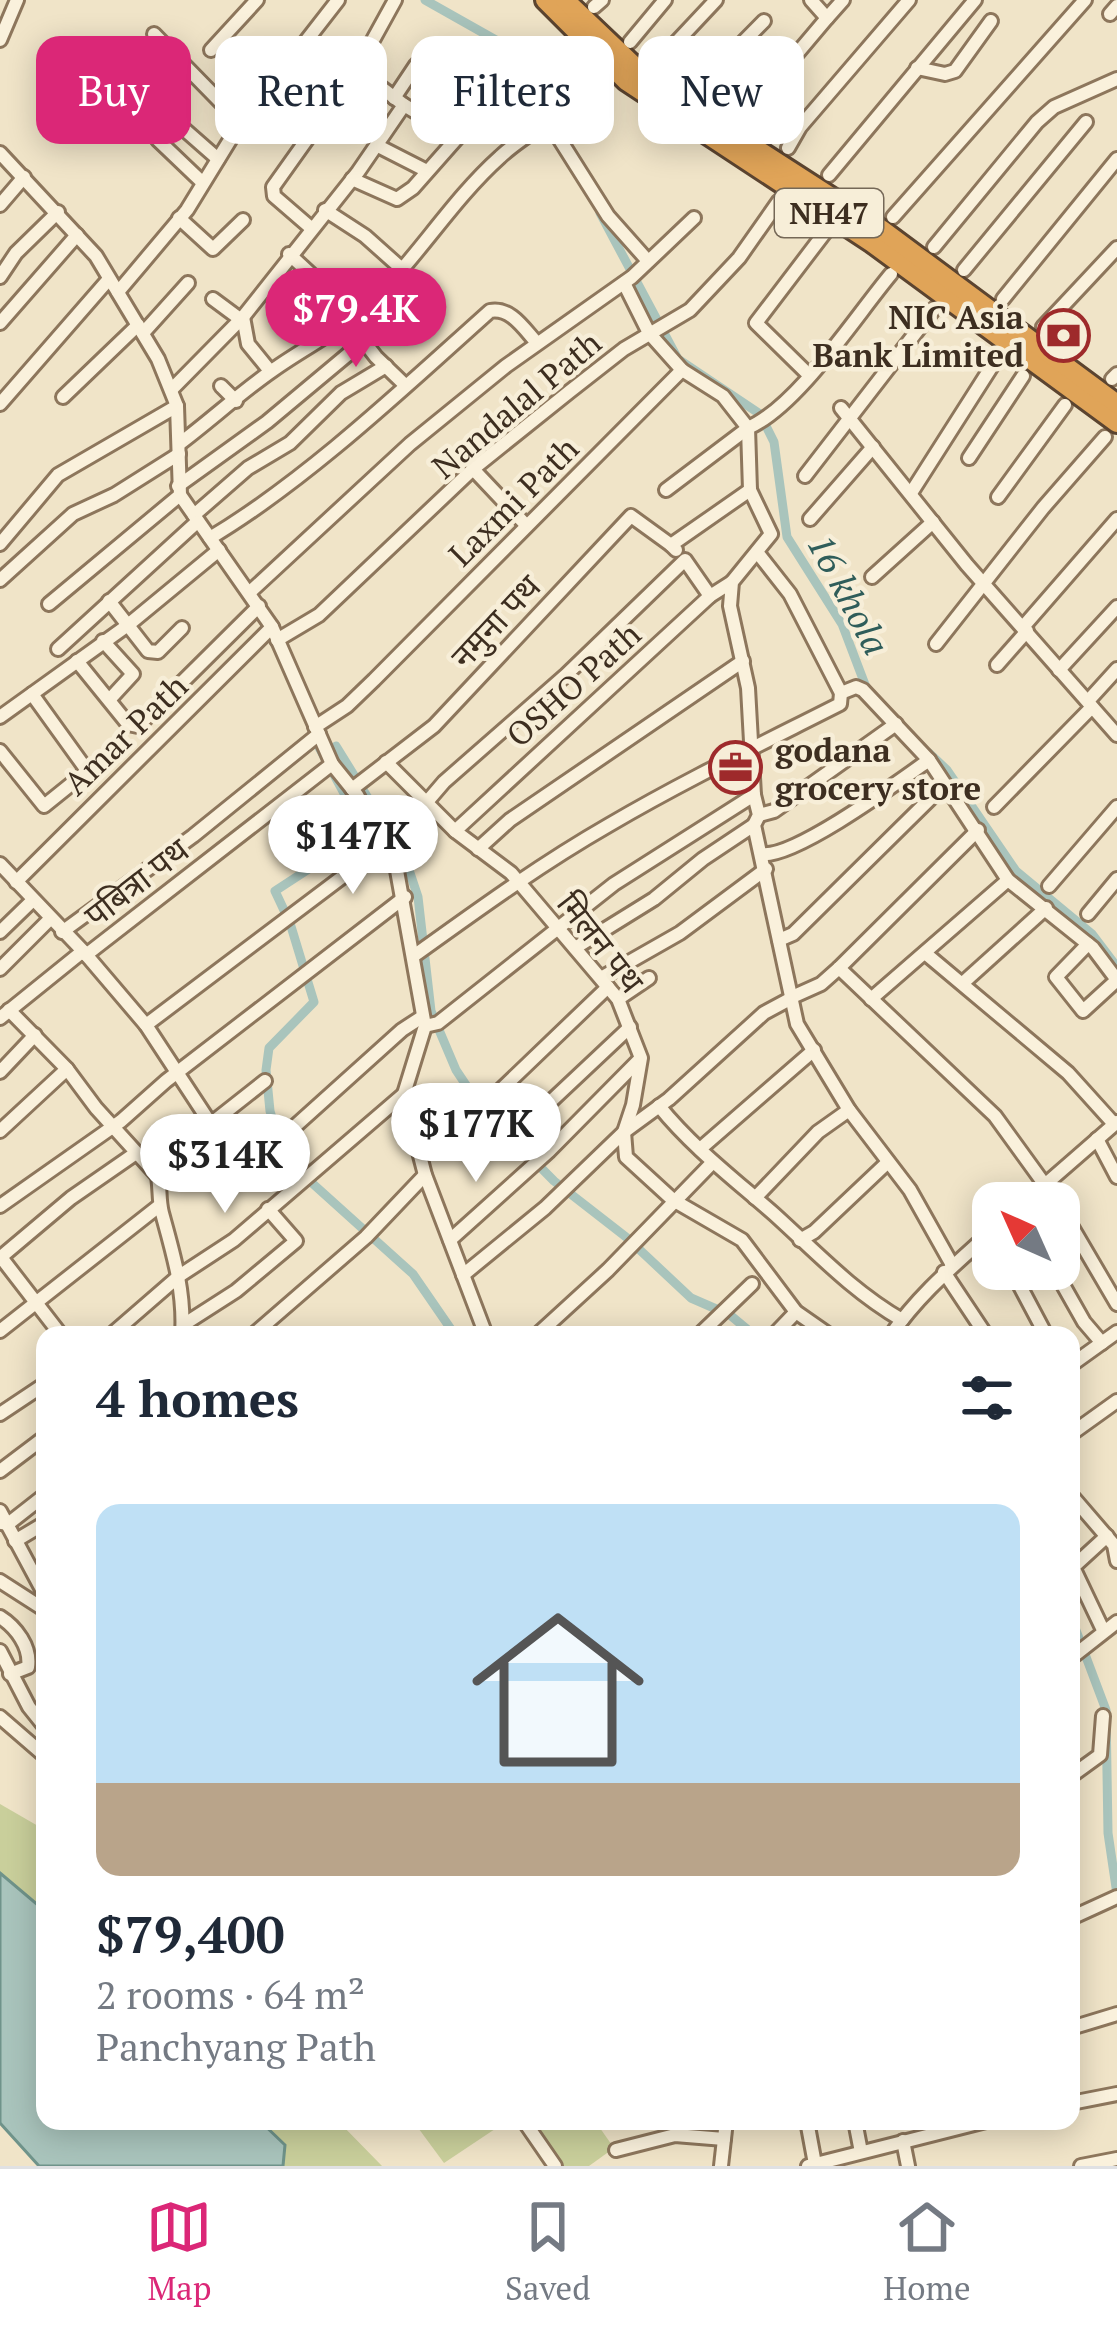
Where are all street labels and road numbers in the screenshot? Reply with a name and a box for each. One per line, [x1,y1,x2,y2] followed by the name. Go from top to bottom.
[775,189,883,237] road number: NH47
[423,321,609,487] street label: Nandalal Path
[439,427,587,575] street label: Laxmi Path
[441,564,550,677] street label: नमुना पथ
[497,612,649,756] street label: OSHO Path
[54,664,196,804] street label: Amar Path
[75,827,198,936] street label: पबित्रा पथ
[548,883,654,1002] street label: मिलन पथ

